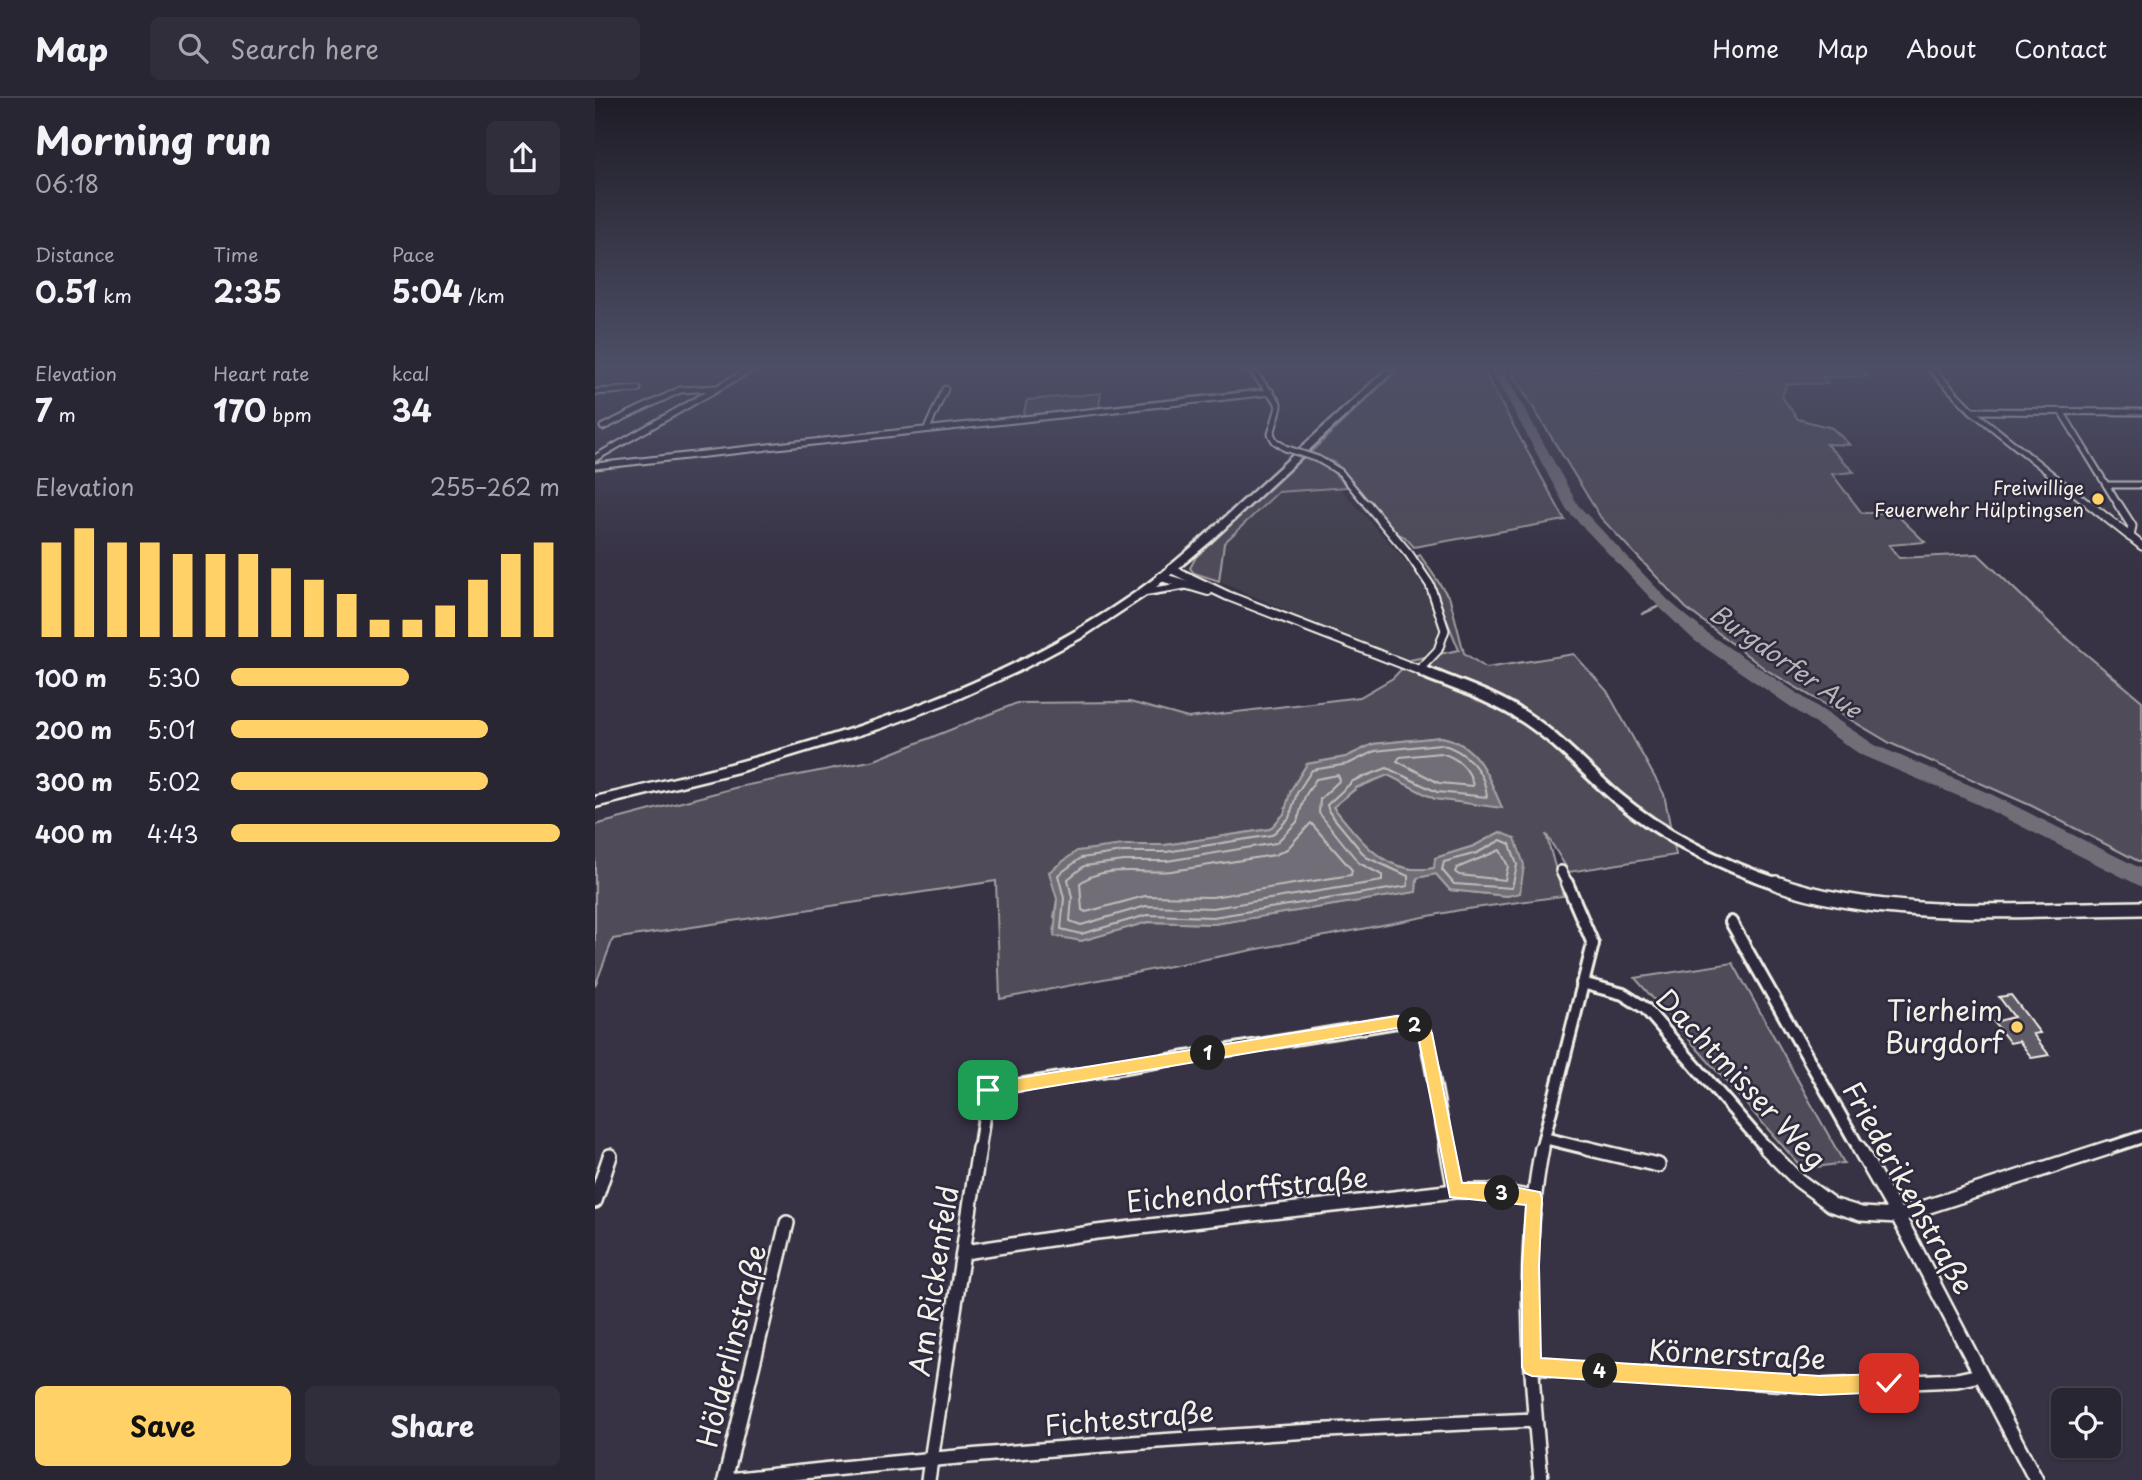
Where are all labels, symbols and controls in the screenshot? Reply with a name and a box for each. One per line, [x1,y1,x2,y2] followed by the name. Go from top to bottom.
[150,17,640,80] search box
[35,23,108,73] text: Map
[174,29,212,67] icon: search
[230,29,379,68] text: Search here
[1712,30,1779,66] text: Home
[1817,30,1868,66] text: Map
[1906,30,1976,66] text: About
[2014,30,2107,66] text: Contact
[35,111,271,168] text: Morning run
[486,121,560,195] button: share
[35,166,99,201] text: 06:18
[35,240,115,268] text: Distance
[213,240,258,268] text: Time
[392,240,435,268] text: Pace
[35,268,97,313] text: 0.51
[213,268,282,313] text: 2:35
[392,268,462,313] text: 5:04
[97,281,132,309] text: km
[462,281,505,309] text: /km
[35,359,117,387] text: Elevation
[213,359,309,387] text: Heart rate
[392,359,430,387] text: kcal
[35,387,52,432] text: 7
[213,387,266,432] text: 170
[392,387,432,432] text: 34
[52,400,76,428] text: m
[266,400,312,428] text: bpm
[35,469,134,504] text: Elevation
[430,469,560,504] text: 255–262 m
[1874,473,2084,523] place label: Freiwillige Feuerwehr Hülptingsen
[2090,491,2106,507] marker: Freiwillige Feuerwehr Hülptingsen
[1703,595,1871,727] water label: Burgdorfer Aue
[35,660,107,695] text: 100 m
[147,660,200,695] text: 5:30
[35,712,112,747] text: 200 m
[147,712,195,747] text: 5:01
[35,764,113,799] text: 300 m
[147,764,201,799] text: 5:02
[35,816,113,851] text: 400 m
[147,816,199,851] text: 4:43
[1647,978,1837,1178] street label: Dachtmisser Weg
[1885,988,2005,1063] place label: Tierheim Burgdorf
[1397,1007,1433,1042] pin: 2
[1408,1010,1421,1038] text: 2
[2009,1019,2025,1035] marker: Tierheim Burgdorf
[1191,1035,1225,1070] pin: 1
[1203,1038,1212,1066] text: 1
[958,1060,1018,1120] pin
[969,1071,1007,1109] icon: arrive
[1833,1073,1986,1302] street label: Friederikenstraße
[1124,1154,1370,1223] street label: Eichendorffstraße
[1485,1176,1520,1210] pin: 3
[1495,1178,1508,1206] text: 3
[896,1183,969,1379] street label: Am Rickenfeld
[685,1240,776,1451] street label: Hölderlinstraße
[1647,1327,1827,1380] street label: Körnerstraße
[1859,1353,1919,1413] pin
[1583,1354,1618,1388] pin: 4
[1593,1356,1606,1384] text: 4
[1870,1364,1908,1402] icon: check
[35,1386,291,1466] button: Save
[305,1386,560,1466] button: Share
[2051,1388,2121,1458] map controls
[2051,1388,2121,1458] button: locate
[1042,1389,1215,1446] street label: Fichtestraße

